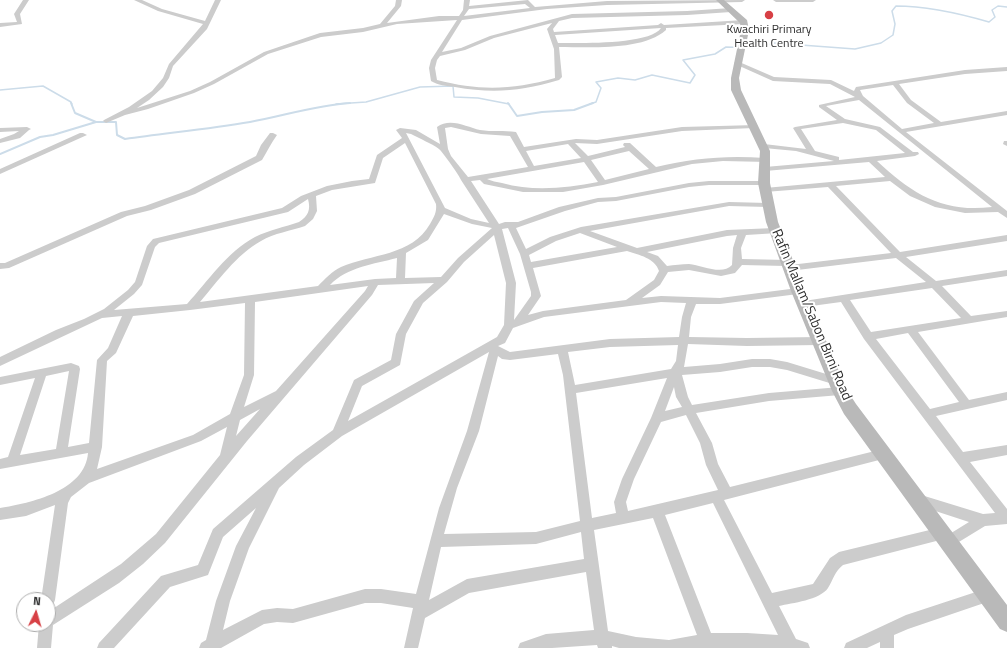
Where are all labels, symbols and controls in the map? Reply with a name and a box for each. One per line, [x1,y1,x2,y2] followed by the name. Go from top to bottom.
[763,9,775,21] marker: Kwachiri Primary Health Centre
[726,23,812,51] place label: Kwachiri Primary Health Centre
[767,227,855,403] street label: Rafin Mallam/Sabon Birni Road
[16,592,56,632] north arrow
[32,593,41,609] text: N

